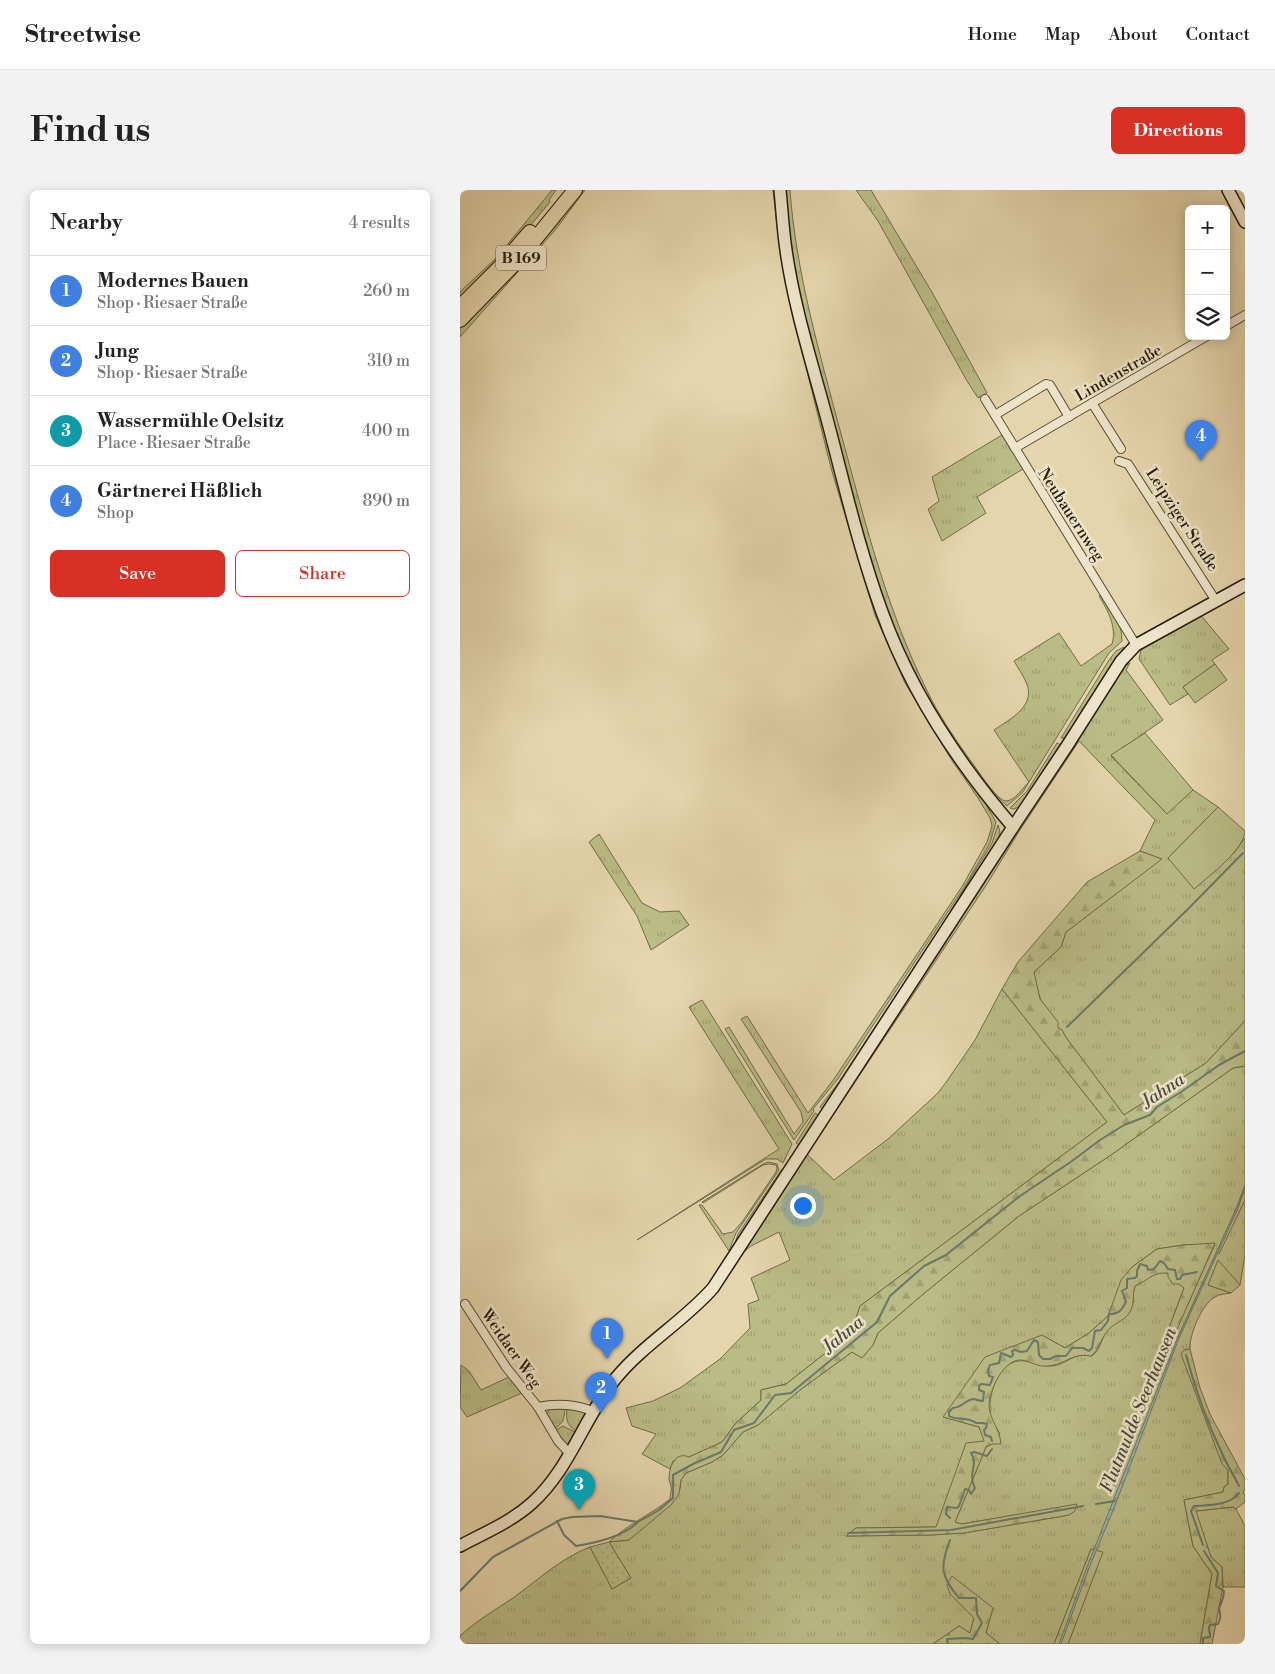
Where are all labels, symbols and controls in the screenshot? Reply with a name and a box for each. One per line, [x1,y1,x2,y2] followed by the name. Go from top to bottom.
[25,20,141,50] text: Streetwise
[968,23,1017,46] text: Home
[1045,23,1081,46] text: Map
[1109,23,1158,46] text: About
[1186,23,1250,46] text: Contact
[1111,107,1245,154] button: Directions
[30,109,150,152] text: Find us
[1185,205,1230,340] map controls
[1185,205,1230,250] button: +
[50,210,123,236] text: Nearby
[349,213,410,233] text: 4 results
[496,246,546,270] road number: B 169
[1185,250,1230,295] button: −
[97,269,249,293] text: Modernes Bauen
[62,281,70,301] text: 1
[363,281,410,301] text: 260 m
[97,293,248,313] text: Shop · Riesaer Straße
[1185,295,1230,340] button: layers
[97,339,138,363] text: Jung
[1072,340,1165,406] street label: Lindenstraße
[61,351,71,371] text: 2
[367,351,410,371] text: 310 m
[97,363,248,383] text: Shop · Riesaer Straße
[97,409,284,433] text: Wassermühle Oelsitz
[1185,420,1217,461] pin: 4
[61,421,71,441] text: 3
[362,421,410,441] text: 400 m
[97,433,251,453] text: Place · Riesaer Straße
[1034,464,1109,566] street label: Neubauernweg
[1141,464,1223,575] street label: Leipziger Straße
[97,479,262,503] text: Gärtnerei Häßlich
[61,491,71,511] text: 4
[363,491,410,511] text: 890 m
[97,503,134,523] text: Shop
[50,550,225,597] button: Save
[235,550,410,597] button: Share
[1136,1068,1190,1114] water label: Jahna
[790,1193,816,1219] your location
[476,1304,546,1393] street label: Weidaer Weg
[816,1310,869,1359] water label: Jahna
[591,1318,623,1359] pin: 1
[1095,1323,1182,1496] water label: Flutmulde Seerhausen
[585,1372,617,1413] pin: 2
[563,1469,595,1510] pin: 3

